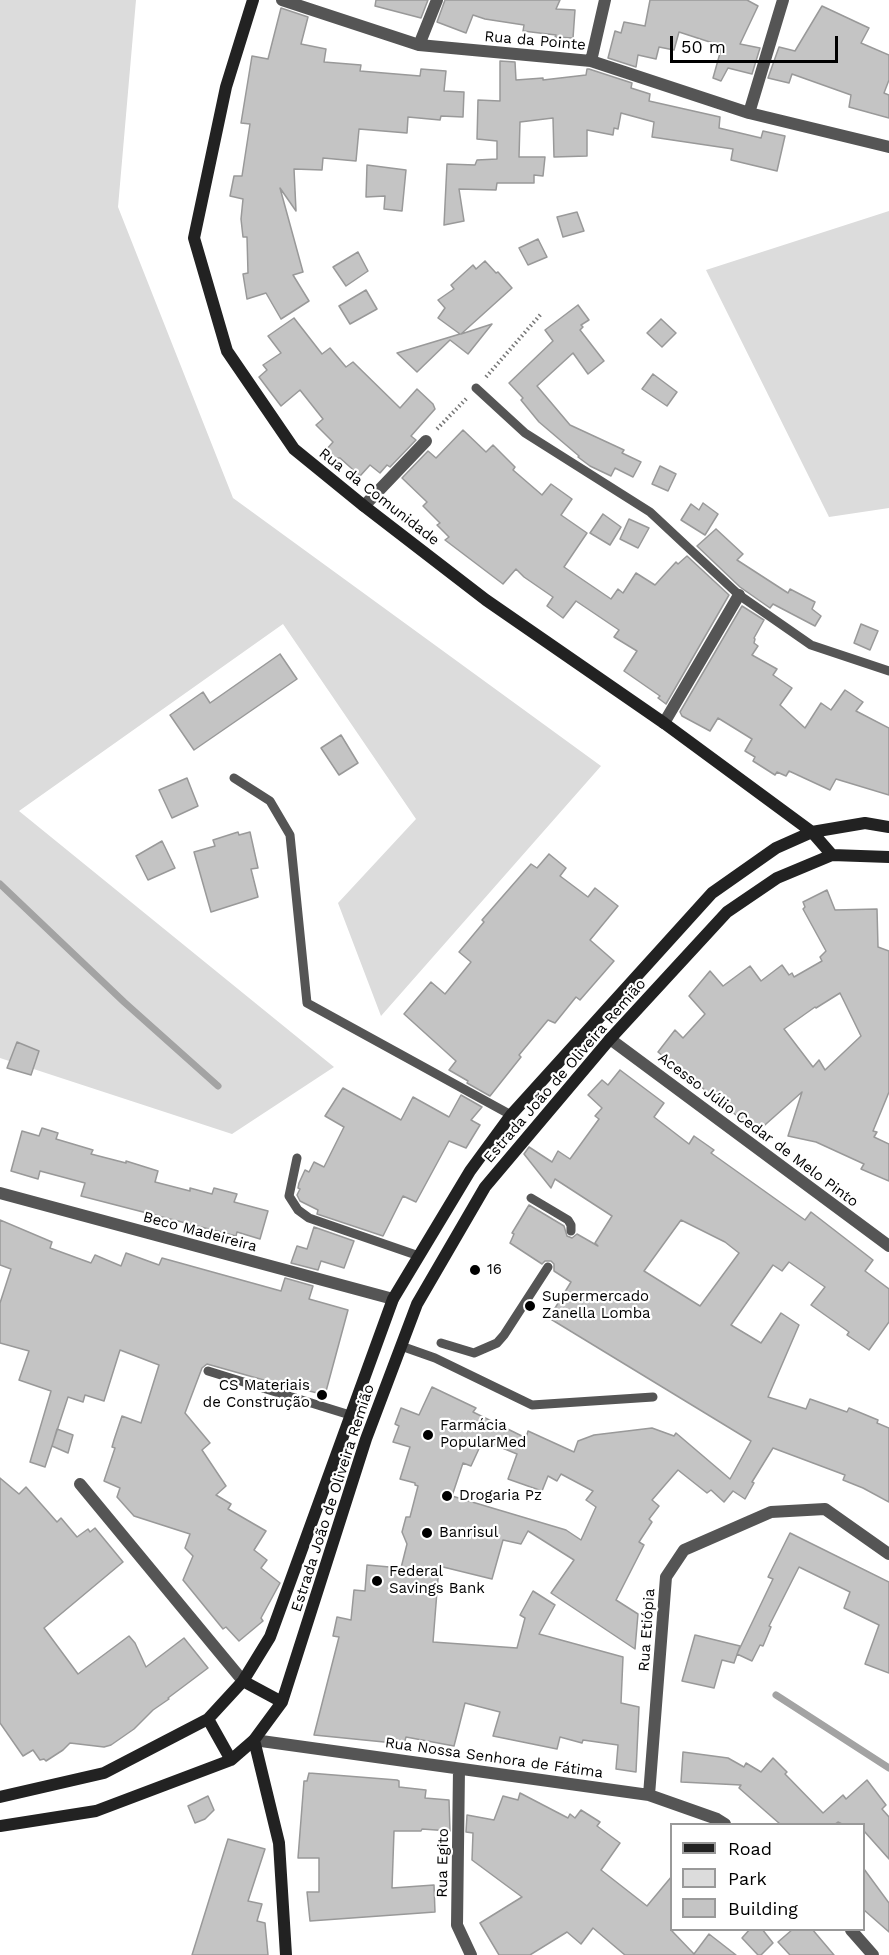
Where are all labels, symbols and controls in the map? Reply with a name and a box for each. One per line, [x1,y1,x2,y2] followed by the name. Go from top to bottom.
[673,24,841,62] scale bar
[484,28,586,54] street label: Rua da Pointe
[681,36,726,57] text: 50 m
[315,444,443,550] street label: Rua da Comunidade
[480,975,650,1167] street label: Estrada João de Oliveira Remião
[654,1049,862,1211] street label: Acesso Júlio Cedar de Melo Pinto
[141,1208,259,1256] street label: Beco Madeireira
[487,1261,502,1279] place label: 16
[468,1263,482,1277] marker: 16
[542,1288,651,1323] place label: Supermercado Zanella Lomba
[523,1299,537,1313] marker: Supermercado Zanella Lomba
[203,1377,310,1412] place label: CS Materiais de Construção
[288,1382,378,1614] street label: Estrada João de Oliveira Remião
[315,1388,329,1402] marker: CS Materiais de Construção
[440,1417,526,1452] place label: Farmácia PopularMed
[421,1428,435,1442] marker: Farmácia PopularMed
[459,1487,542,1505] place label: Drogaria Pz
[440,1489,454,1503] marker: Drogaria Pz
[439,1524,498,1542] place label: Banrisul
[420,1526,434,1540] marker: Banrisul
[389,1563,485,1598] place label: Federal Savings Bank
[370,1574,384,1588] marker: Federal Savings Bank
[635,1588,659,1672] street label: Rua Etiópia
[384,1734,604,1782] street label: Rua Nossa Senhora de Fátima
[670,1823,865,1931] legend
[433,1828,453,1898] street label: Rua Egito
[728,1838,772,1859] text: Road
[728,1868,767,1889] text: Park
[728,1898,798,1919] text: Building

